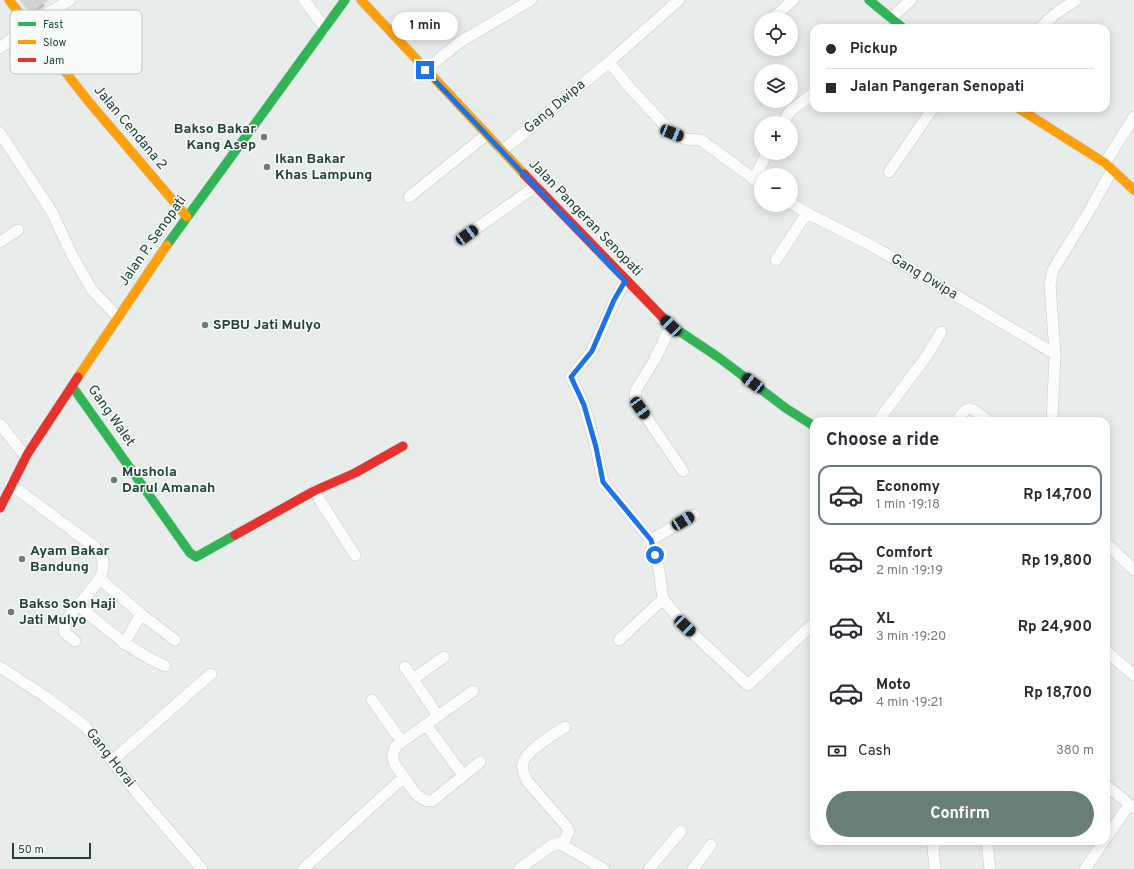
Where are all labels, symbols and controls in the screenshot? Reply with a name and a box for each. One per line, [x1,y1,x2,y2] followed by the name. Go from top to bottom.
[10,10,142,74] legend
[392,12,458,40] callout: 1 min
[754,12,798,212] map controls
[754,12,798,56] button: locate
[43,18,63,32] text: Fast
[409,18,441,34] text: 1 min
[43,36,66,50] text: Slow
[850,40,898,59] text: Pickup
[43,54,64,68] text: Jam
[416,61,434,79] route end
[754,64,798,108] button: layers
[521,76,589,138] street label: Gang Dwipa
[850,78,1024,97] text: Jalan Pangeran Senopati
[90,82,170,174] street label: Jalan Cendana 2
[754,116,798,160] button: +
[174,121,256,154] place label: Bakso Bakar Kang Asep
[659,123,685,143] car
[259,132,269,142] marker: Bakso Bakar Kang Asep
[275,151,372,184] place label: Ikan Bakar Khas Lampung
[525,156,645,280] street label: Jalan Pangeran Senopati
[262,162,272,172] marker: Ikan Bakar Khas Lampung
[754,168,798,212] button: −
[116,193,190,289] street label: Jalan P. Senopati
[454,223,480,247] car
[888,250,960,304] street label: Gang Dwipa
[658,313,684,339] car
[213,317,321,334] place label: SPBU Jati Mulyo
[200,320,210,330] marker: SPBU Jati Mulyo
[740,371,766,395] car
[84,382,138,450] street label: Gang Walet
[628,395,652,421] car
[826,429,939,452] text: Choose a ride
[122,464,215,497] place label: Mushola Darul Amanah
[109,475,119,485] marker: Mushola Darul Amanah
[828,477,864,513] icon: car
[876,478,940,497] text: Economy
[1023,486,1092,505] text: Rp 14,700
[876,497,940,513] text: 1 min · 19:18
[670,510,696,532] car
[30,543,110,576] place label: Ayam Bakar Bandung
[828,543,864,579] icon: car
[876,544,933,563] text: Comfort
[646,546,664,564] route start
[1021,552,1092,571] text: Rp 19,800
[17,554,27,564] marker: Ayam Bakar Bandung
[876,563,943,579] text: 2 min · 19:19
[19,596,116,629] place label: Bakso Son Haji Jati Mulyo
[6,607,16,617] marker: Bakso Son Haji Jati Mulyo
[828,609,864,645] icon: car
[876,610,894,629] text: XL
[672,613,698,639] car
[1018,618,1092,637] text: Rp 24,900
[876,629,946,645] text: 3 min · 19:20
[828,675,864,711] icon: car
[876,676,911,695] text: Moto
[1024,684,1092,703] text: Rp 18,700
[876,695,943,711] text: 4 min · 19:21
[82,725,138,791] street label: Gang Horai
[826,740,848,762] icon: cash
[858,742,891,761] text: Cash
[1056,743,1094,759] text: 380 m
[826,791,1094,837] button: Confirm
[12,841,91,860] scale bar
[18,843,44,857] text: 50 m

